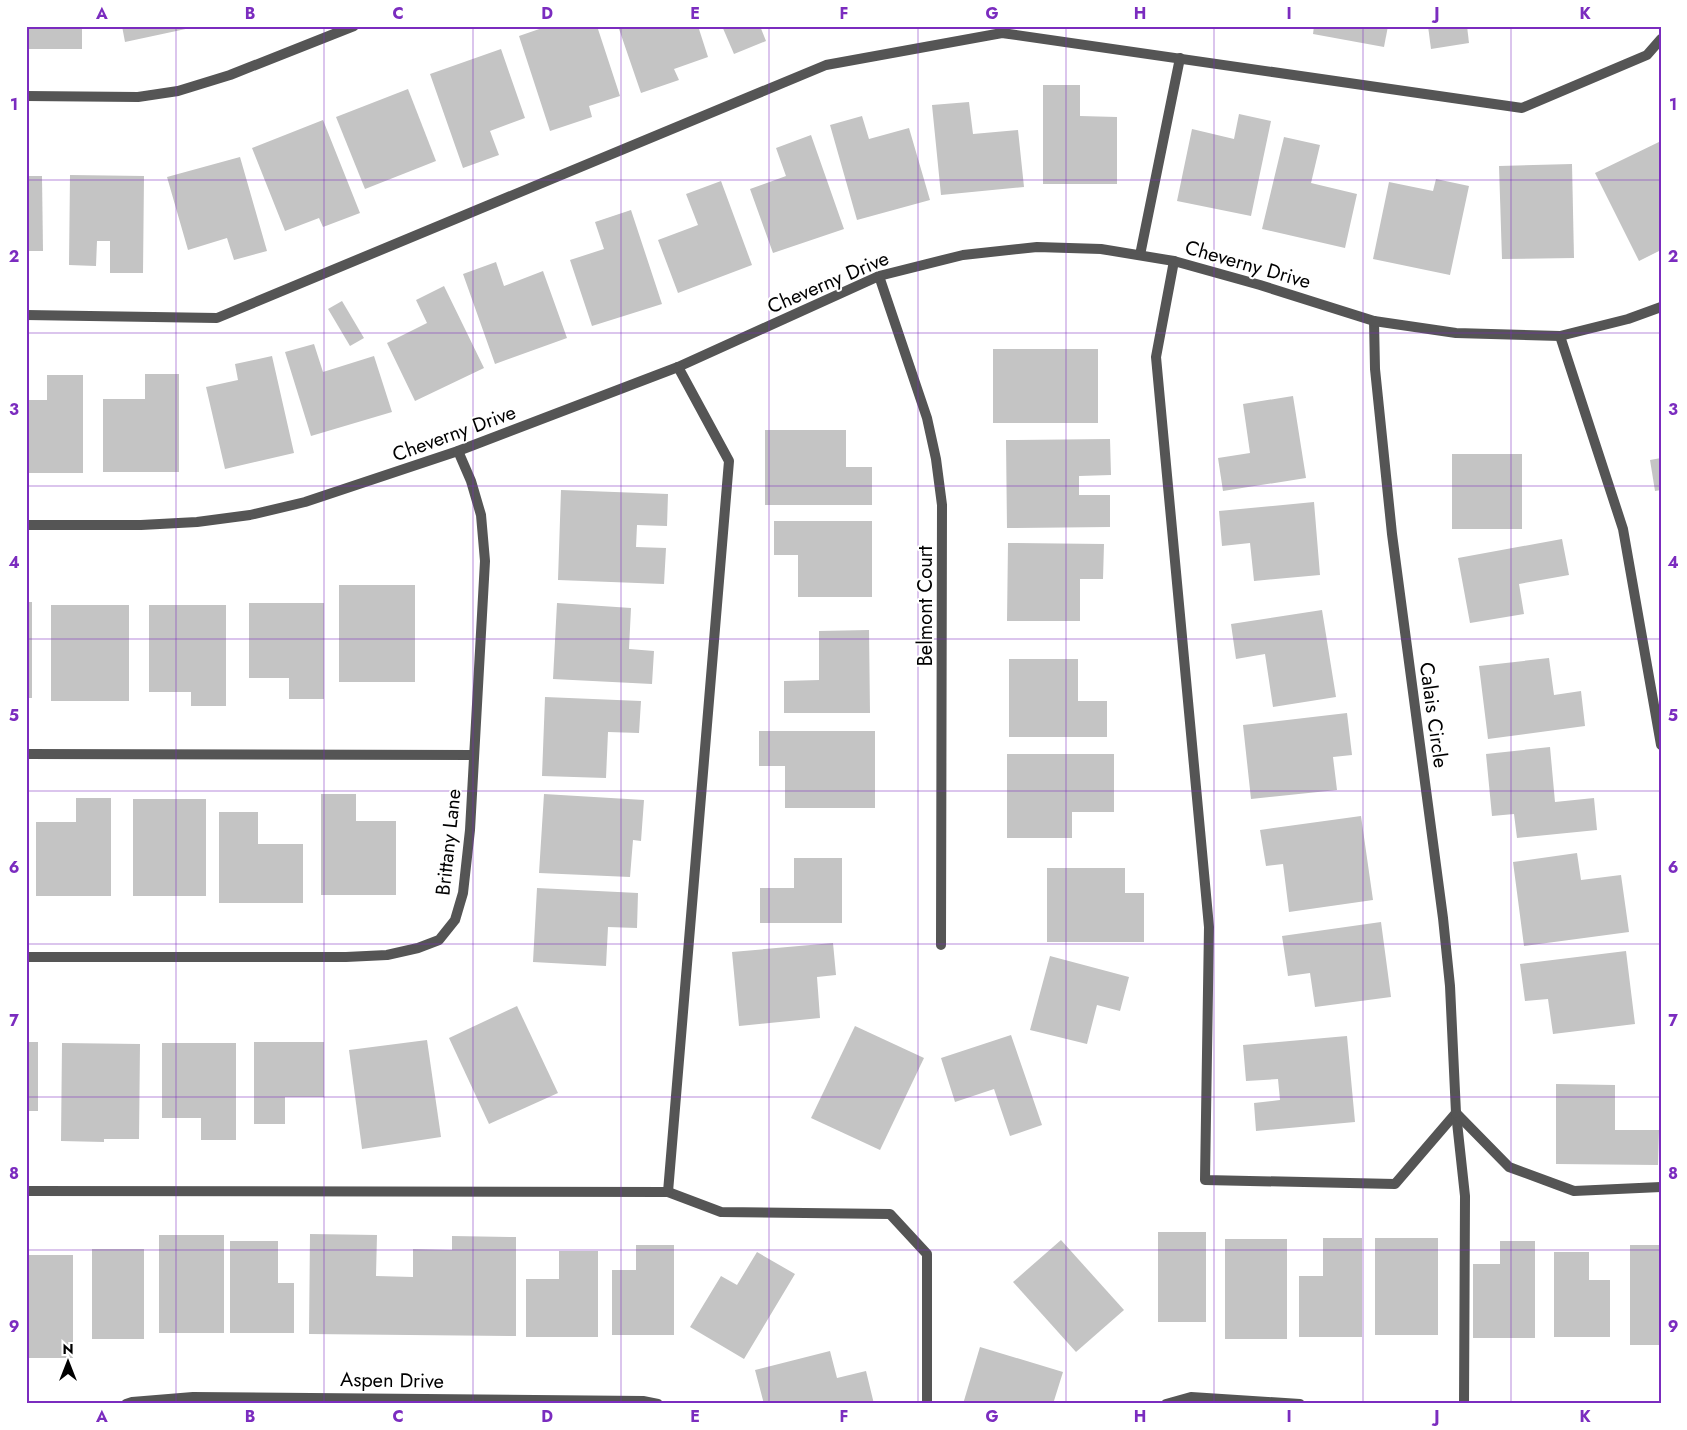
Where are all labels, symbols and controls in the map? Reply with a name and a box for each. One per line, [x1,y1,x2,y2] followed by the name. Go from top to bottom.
[95,2,108,25] text: A
[245,2,255,25] text: B
[392,2,404,25] text: C
[541,2,553,25] text: D
[690,2,700,25] text: E
[840,2,848,25] text: F
[985,2,999,25] text: G
[1134,2,1146,25] text: H
[1286,2,1292,25] text: I
[1431,2,1440,25] text: J
[1579,2,1591,25] text: K
[10,93,18,116] text: 1
[1669,93,1677,116] text: 1
[1182,233,1314,296] street label: Cheverny Drive
[763,244,893,321] street label: Cheverny Drive
[9,245,19,268] text: 2
[1668,245,1678,268] text: 2
[9,398,19,421] text: 3
[388,398,520,469] street label: Cheverny Drive
[1668,398,1678,421] text: 3
[911,545,940,666] street label: Belmont Court
[8,551,20,574] text: 4
[1667,551,1679,574] text: 4
[1412,660,1455,770] street label: Calais Circle
[9,704,19,727] text: 5
[1668,704,1678,727] text: 5
[428,787,469,897] street label: Brittany Lane
[9,856,19,879] text: 6
[1668,856,1678,879] text: 6
[9,1009,19,1032] text: 7
[1668,1009,1678,1032] text: 7
[9,1162,19,1185] text: 8
[1668,1162,1678,1185] text: 8
[9,1315,19,1338] text: 9
[1668,1315,1678,1338] text: 9
[42,1338,92,1388] north arrow
[62,1339,74,1359] text: N
[340,1365,444,1396] street label: Aspen Drive
[95,1405,108,1428] text: A
[245,1405,255,1428] text: B
[392,1405,404,1428] text: C
[541,1405,553,1428] text: D
[690,1405,700,1428] text: E
[840,1405,848,1428] text: F
[985,1405,999,1428] text: G
[1134,1405,1146,1428] text: H
[1286,1405,1292,1428] text: I
[1431,1405,1440,1428] text: J
[1579,1405,1591,1428] text: K

